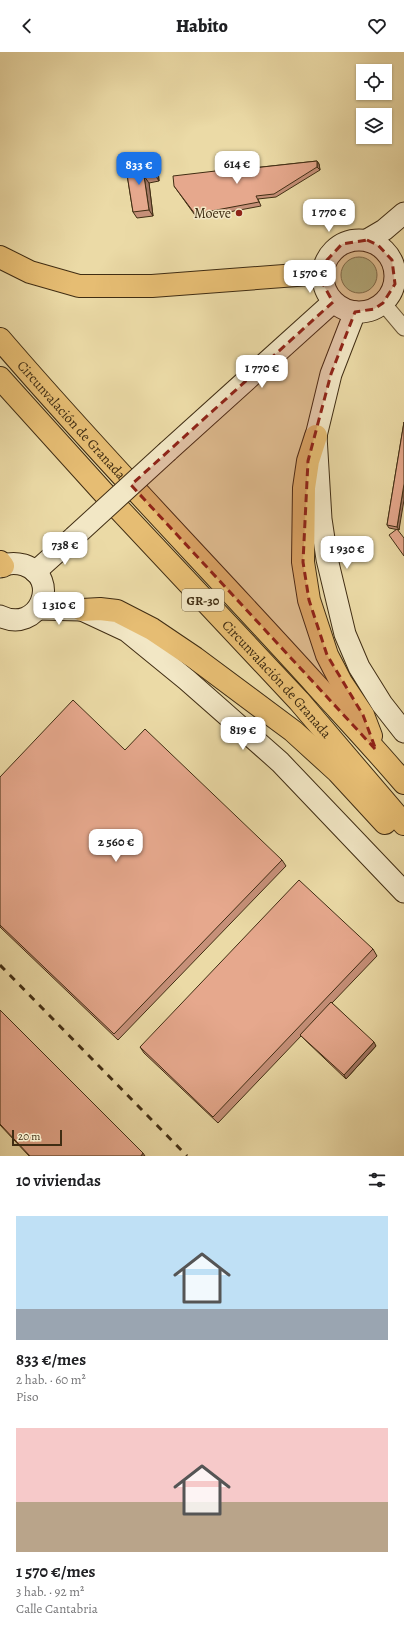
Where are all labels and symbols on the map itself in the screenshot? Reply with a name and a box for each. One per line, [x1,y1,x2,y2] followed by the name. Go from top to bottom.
[209,151,265,185] pin: 614 €
[111,152,167,186] pin: 833 €
[292,199,366,233] pin: 1 770 €
[194,204,231,223] place label: Moeve
[234,208,244,218] marker: Moeve
[273,260,347,294] pin: 1 570 €
[225,355,299,389] pin: 1 770 €
[13,356,131,484] street label: Circunvalación de Granada
[37,532,93,566] pin: 738 €
[310,536,384,570] pin: 1 930 €
[182,589,224,611] road number: GR-30
[22,592,96,626] pin: 1 310 €
[218,616,336,742] street label: Circunvalación de Granada
[215,717,271,751] pin: 819 €
[79,829,153,863] pin: 2 560 €
[12,1128,62,1147] scale bar

